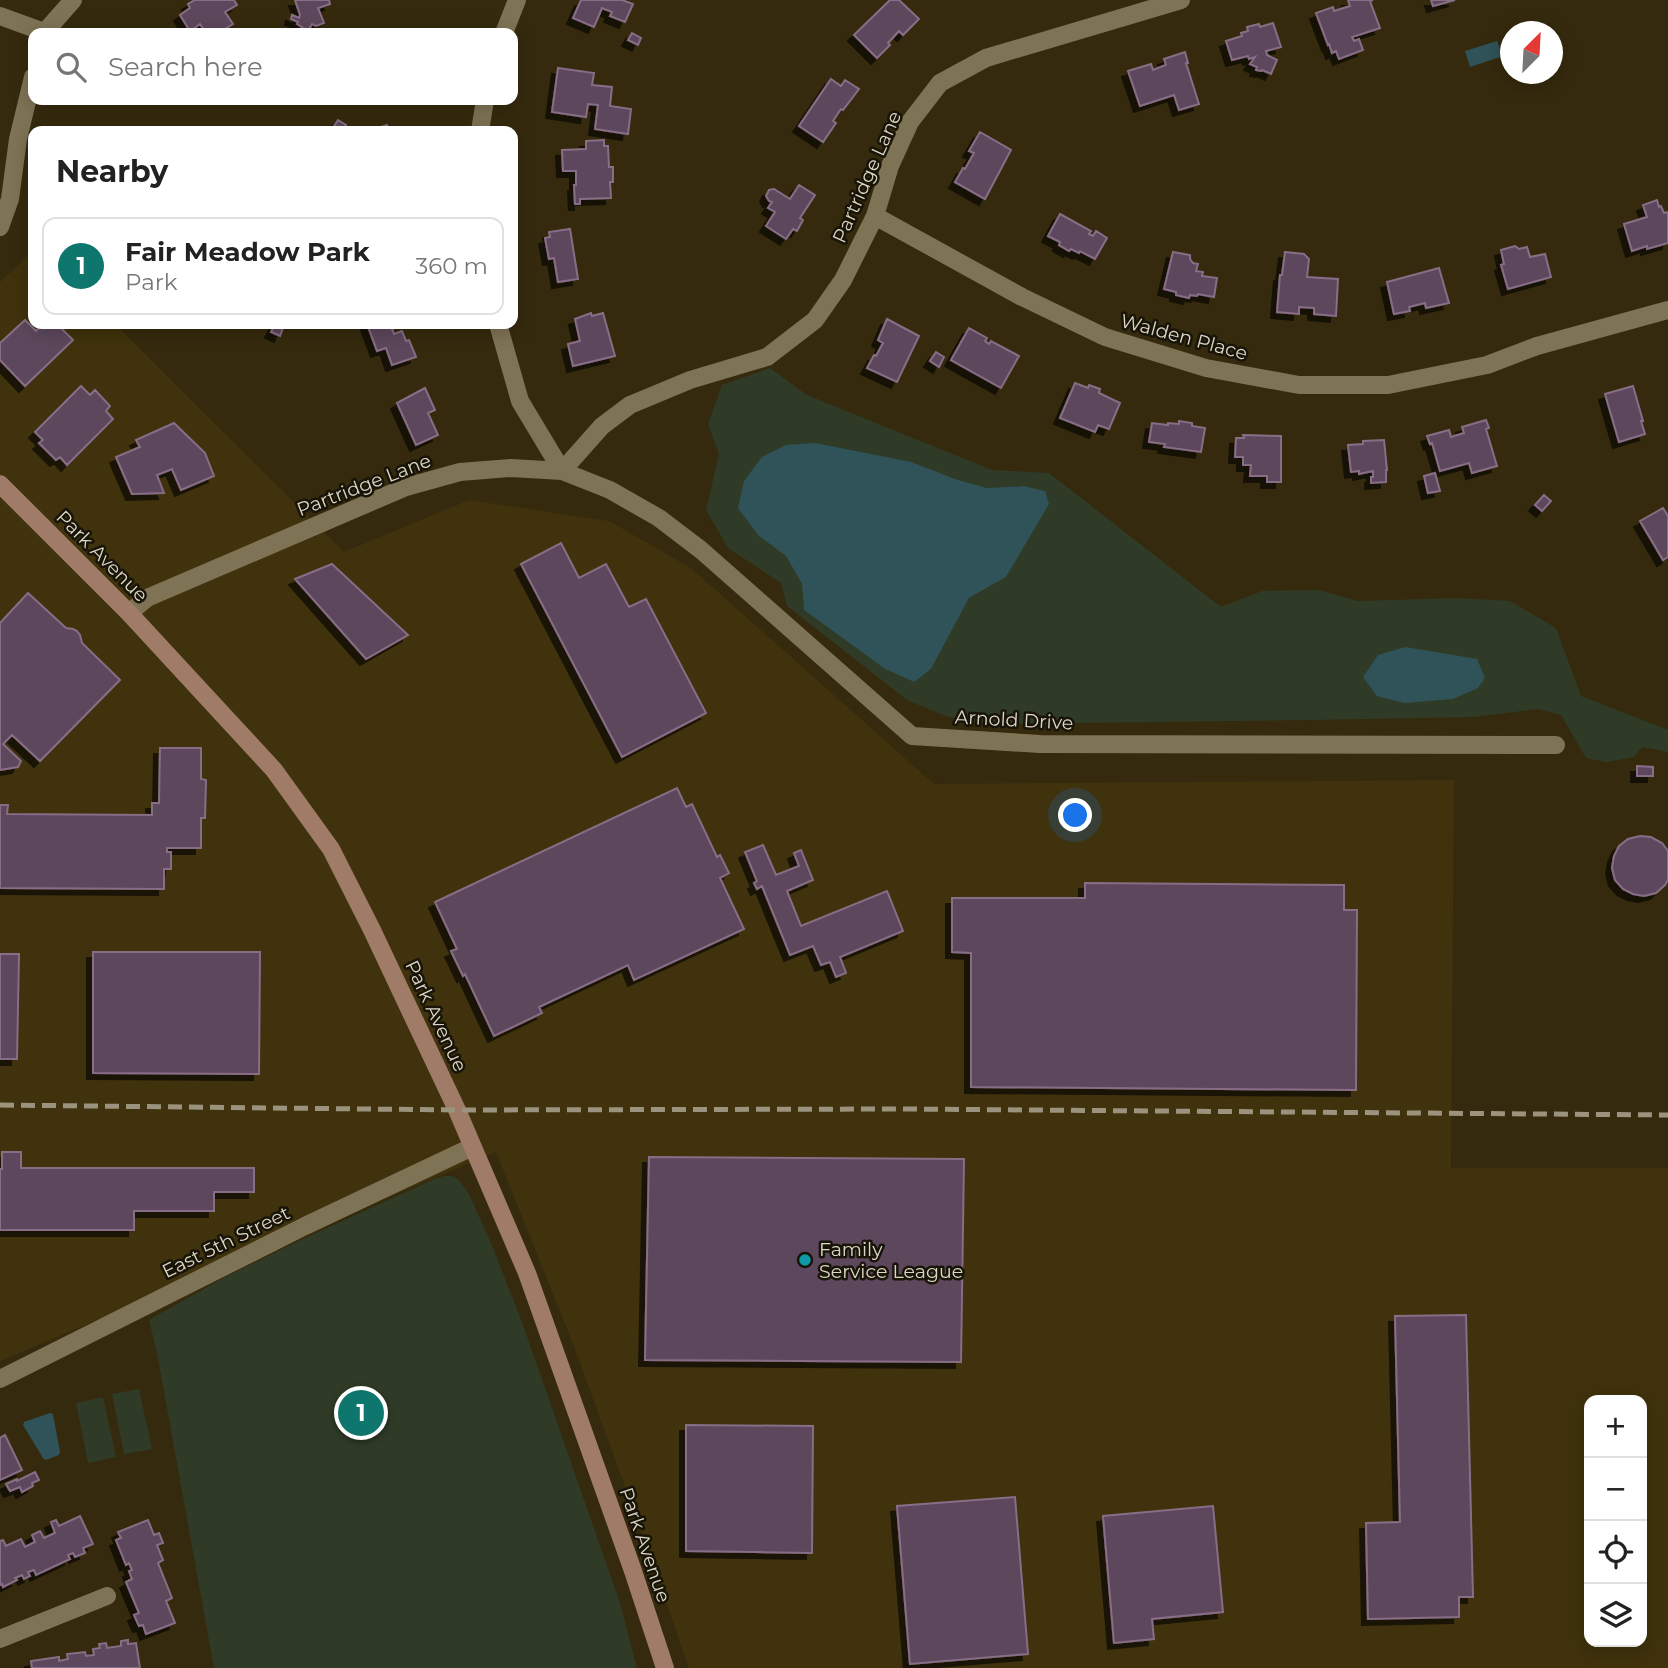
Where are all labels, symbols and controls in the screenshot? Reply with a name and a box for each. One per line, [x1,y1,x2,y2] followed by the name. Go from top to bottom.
[1500,21,1563,84] north arrow
[28,28,518,105] search box
[52,48,90,86] icon: search
[108,51,263,83] text: Search here
[828,108,906,246] street label: Partridge Lane
[56,153,168,190] text: Nearby
[125,236,370,268] text: Fair Meadow Park
[76,252,86,280] text: 1
[415,252,488,280] text: 360 m
[125,268,178,296] text: Park
[1118,309,1250,365] street label: Walden Place
[294,449,434,521] street label: Partridge Lane
[51,505,153,607] street label: Park Avenue
[954,705,1074,735] street label: Arnold Drive
[1058,798,1092,832] your location
[400,957,472,1075] street label: Park Avenue
[158,1201,294,1283] street label: East 5th Street
[819,1238,963,1283] place label: Family Service League
[797,1252,813,1268] marker: Family Service League
[338,1387,384,1439] pin: 1
[1584,1395,1647,1647] map controls
[1584,1395,1647,1458] button: +
[1584,1458,1647,1521] button: −
[615,1484,675,1606] street label: Park Avenue
[1584,1521,1647,1584] button: locate
[1584,1584,1647,1647] button: layers

